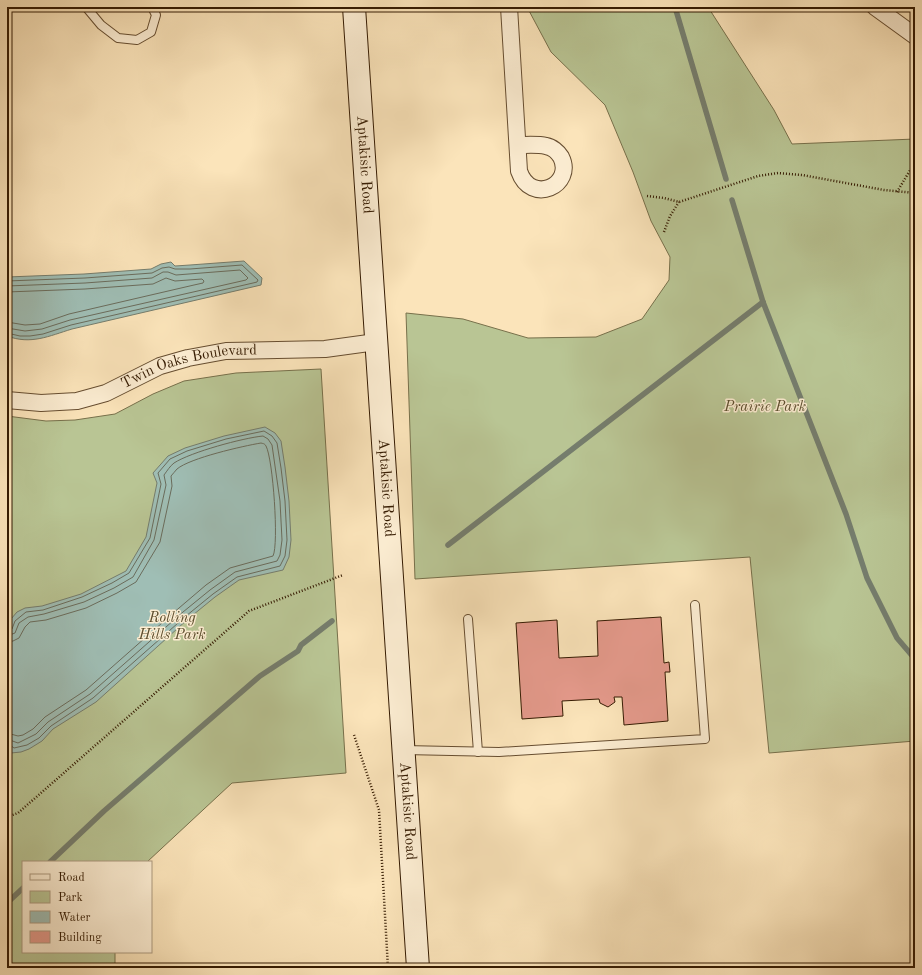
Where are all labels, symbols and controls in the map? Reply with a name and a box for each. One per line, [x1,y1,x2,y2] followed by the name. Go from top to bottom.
[354,115,375,215] street label: Aptakisic Road
[119,343,257,392] street label: Twin Oaks Boulevard
[723,400,806,415] park label: Prairie Park
[375,438,397,538] street label: Aptakisic Road
[137,611,206,643] park label: Rolling Hills Park
[397,762,418,861] street label: Aptakisic Road
[22,861,152,953] legend
[58,872,85,884] text: Road
[58,892,83,904] text: Park
[58,912,91,924] text: Water
[58,932,102,944] text: Building

